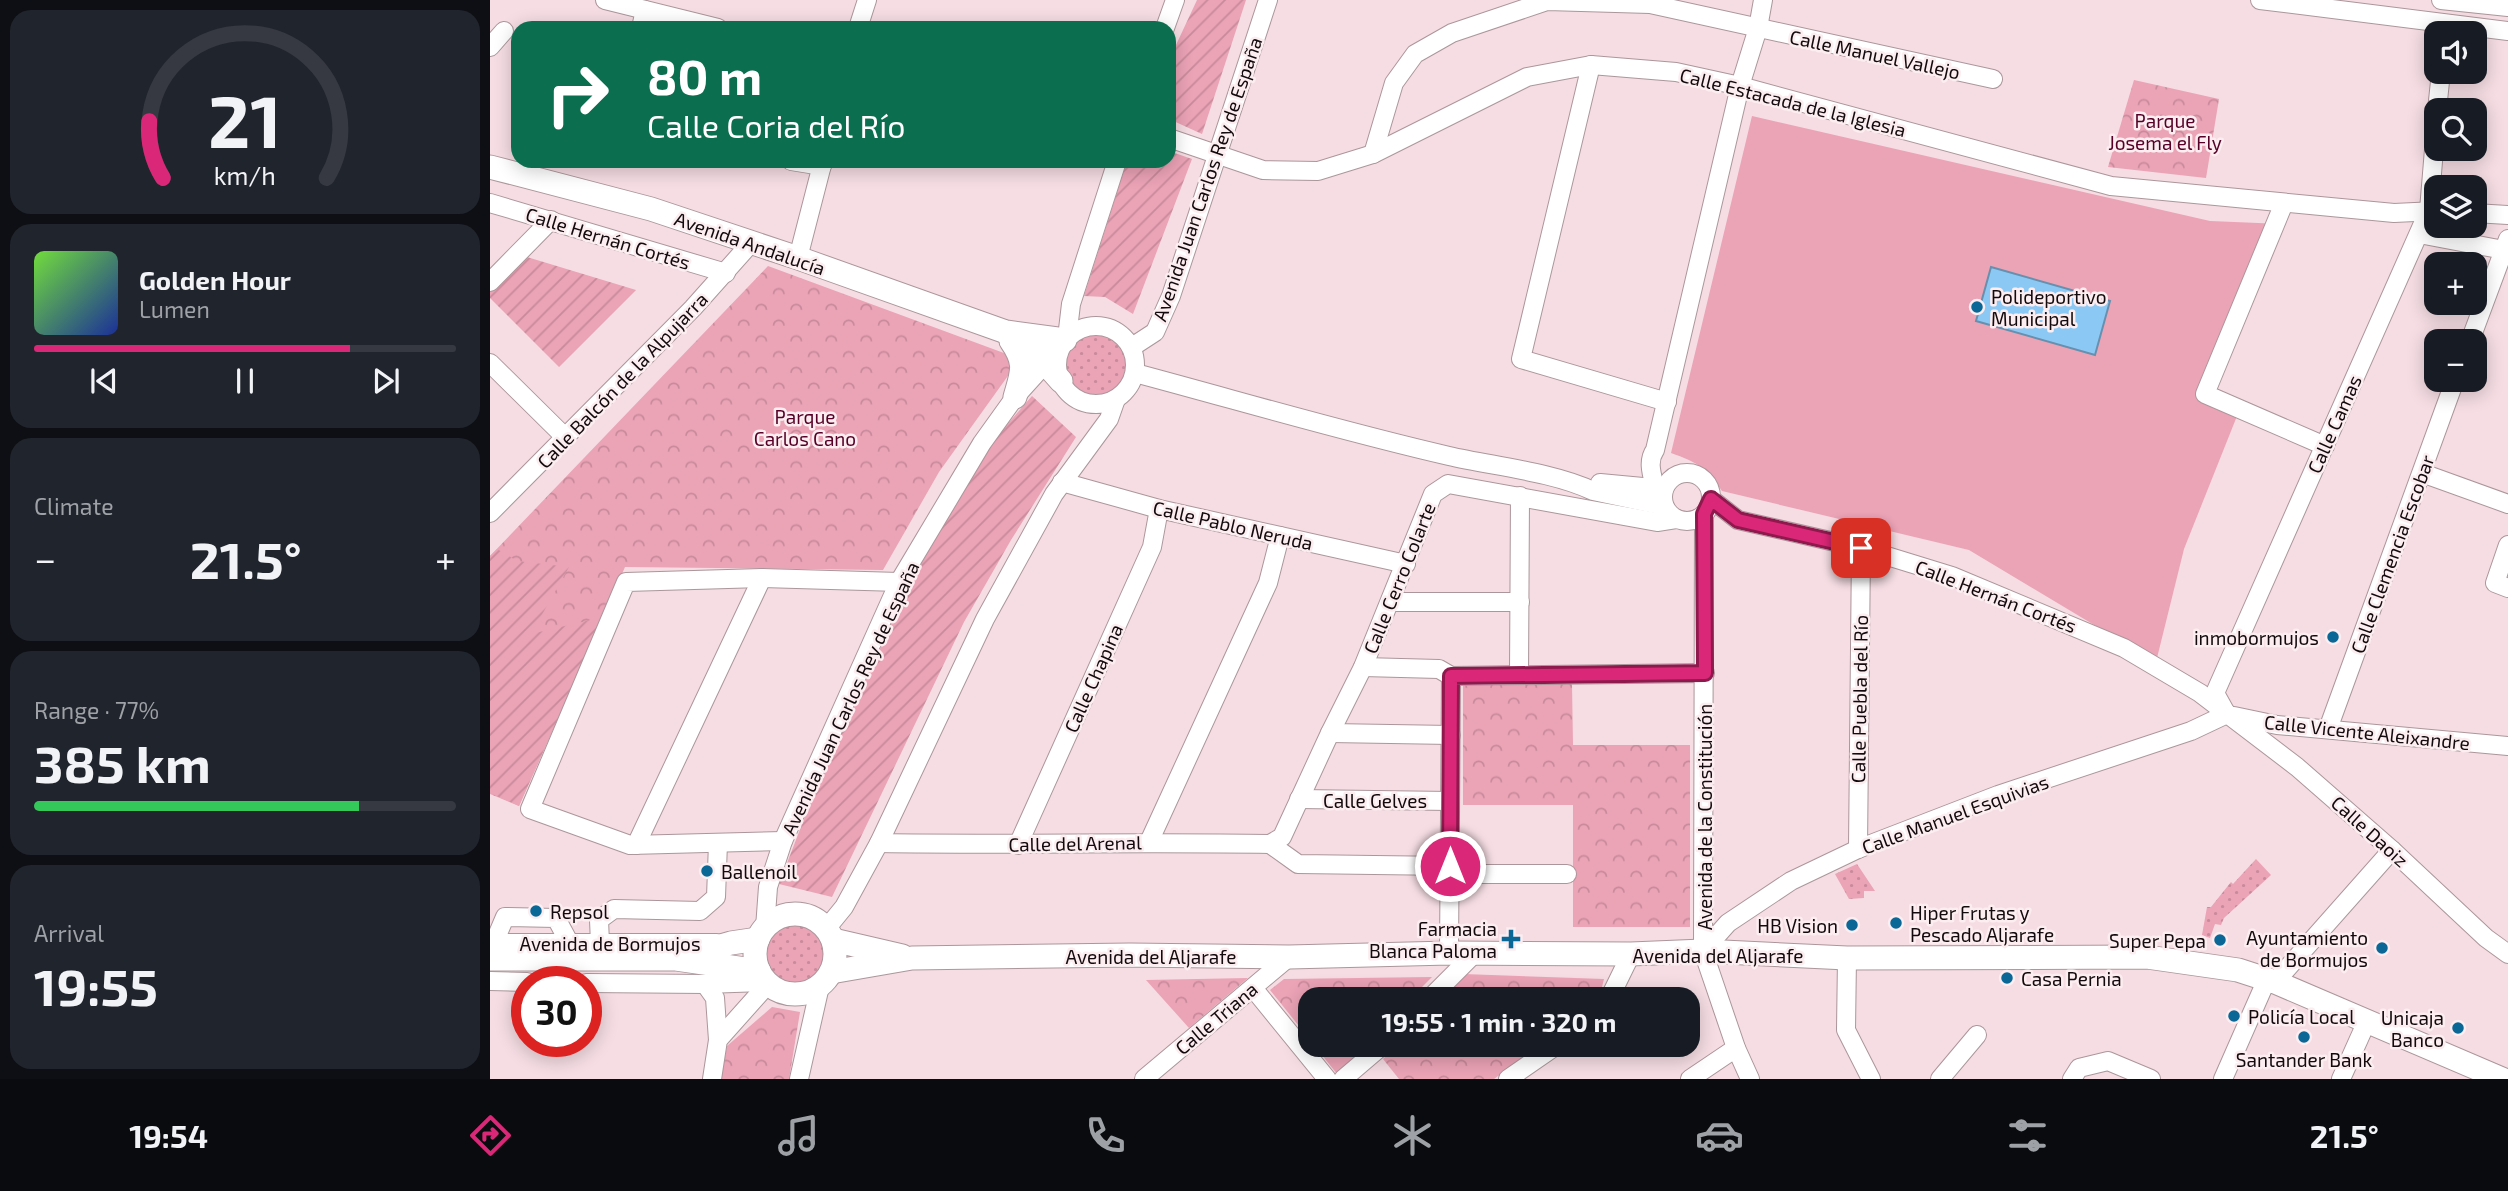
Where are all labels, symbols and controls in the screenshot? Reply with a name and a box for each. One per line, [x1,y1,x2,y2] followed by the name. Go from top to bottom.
[2424,21,2487,392] map controls
[2424,21,2487,84] button: sound
[1788,25,1962,83] street label: Calle Manuel Vallejo
[1147,34,1267,324] street label: Avenida Juan Carlos Rey de España
[647,46,762,105] text: 80 m
[532,49,623,140] icon: right
[1678,63,1908,141] street label: Calle Estacada de la Iglesia
[208,75,282,163] text: 21
[2424,98,2487,161] button: search
[647,106,905,144] text: Calle Coria del Río
[2108,109,2222,154] park label: Parque Josema el Fly
[214,160,276,190] text: km/h
[2424,175,2487,238] button: layers
[523,202,693,274] street label: Calle Hernán Cortés
[672,206,828,280] street label: Avenida Andalucía
[2424,252,2487,315] button: +
[139,264,291,295] text: Golden Hour
[1991,285,2106,330] place label: Polideportivo Municipal
[532,287,712,473] street label: Calle Balcón de la Alpujarra
[139,295,210,323] text: Lumen
[1969,299,1985,315] marker: Polideportivo Municipal
[2424,329,2487,392] button: −
[85,362,123,400] icon: previous
[226,362,264,400] icon: pause
[367,362,405,400] icon: next
[2302,371,2366,477] street label: Calle Camas
[754,405,856,450] park label: Parque Carlos Cano
[2345,451,2439,656] street label: Calle Clemencia Escobar
[34,492,114,520] text: Climate
[1151,495,1315,555] street label: Calle Pablo Neruda
[1358,499,1440,657] street label: Calle Cerro Colarte
[1831,518,1891,578] pin
[190,527,302,589] text: 21.5°
[1842,529,1880,567] icon: arrive
[34,535,56,581] text: −
[435,535,456,581] text: +
[1912,555,2080,637] street label: Calle Hernán Cortés
[776,558,924,838] street label: Avenida Juan Carlos Rey de España
[1846,615,1872,783] street label: Calle Puebla del Río
[1059,620,1127,736] street label: Calle Chapina
[2194,626,2319,649] place label: inmobormujos
[2325,629,2341,645] marker: inmobormujos
[34,696,159,724] text: Range · 77%
[1693,704,1716,930] street label: Avenida de la Constitución
[2263,710,2471,754] street label: Calle Vicente Aleixandre
[34,731,211,793] text: 385 km
[1858,769,2052,859] street label: Calle Manuel Esquivias
[1323,789,1427,812] street label: Calle Gelves
[2327,791,2413,871] street label: Calle Daoiz
[1413,829,1487,903] position arrow
[1008,830,1142,856] street label: Calle del Arenal
[721,860,797,883] place label: Ballenoil
[699,863,715,879] marker: Ballenoil
[550,900,609,923] place label: Repsol
[1910,901,2054,946] place label: Hiper Frutas y Pescado Aljarafe
[528,903,544,919] marker: Repsol
[1757,914,1838,937] place label: HB Vision
[1888,915,1904,931] marker: Hiper Frutas y Pescado Aljarafe
[1369,917,1497,962] place label: Farmacia Blanca Paloma
[1844,917,1860,933] marker: HB Vision
[34,919,104,947] text: Arrival
[2246,926,2368,971] place label: Ayuntamiento de Bormujos
[2109,929,2206,952] place label: Super Pepa
[1503,931,1519,947] marker: Farmacia Blanca Paloma
[519,932,701,955] street label: Avenida de Bormujos
[2212,932,2228,948] marker: Super Pepa
[2374,940,2390,956] marker: Ayuntamiento de Bormujos
[1633,944,1803,967] street label: Avenida del Aljarafe
[1066,945,1236,968] street label: Avenida del Aljarafe
[34,954,158,1016] text: 19:55
[511,966,602,1057] speed limit sign: 30
[2021,967,2122,990] place label: Casa Pernia
[1999,970,2015,986] marker: Casa Pernia
[1170,977,1262,1059] street label: Calle Triana
[2248,1005,2355,1028] place label: Policía Local
[1382,1006,1616,1037] text: 19:55 · 1 min · 320 m
[2381,1006,2444,1051] place label: Unicaja Banco
[2226,1008,2242,1024] marker: Policía Local
[2450,1020,2466,1036] marker: Unicaja Banco
[2296,1029,2312,1045] marker: Santander Bank
[2236,1048,2372,1071] place label: Santander Bank
[466,1111,515,1160] icon: directions
[774,1111,823,1160] icon: music
[1081,1111,1130,1160] icon: phone
[1388,1111,1437,1160] icon: climate
[1695,1111,1744,1160] icon: car
[2003,1111,2052,1160] icon: filters
[129,1116,208,1154] text: 19:54
[2310,1116,2379,1154] text: 21.5°

